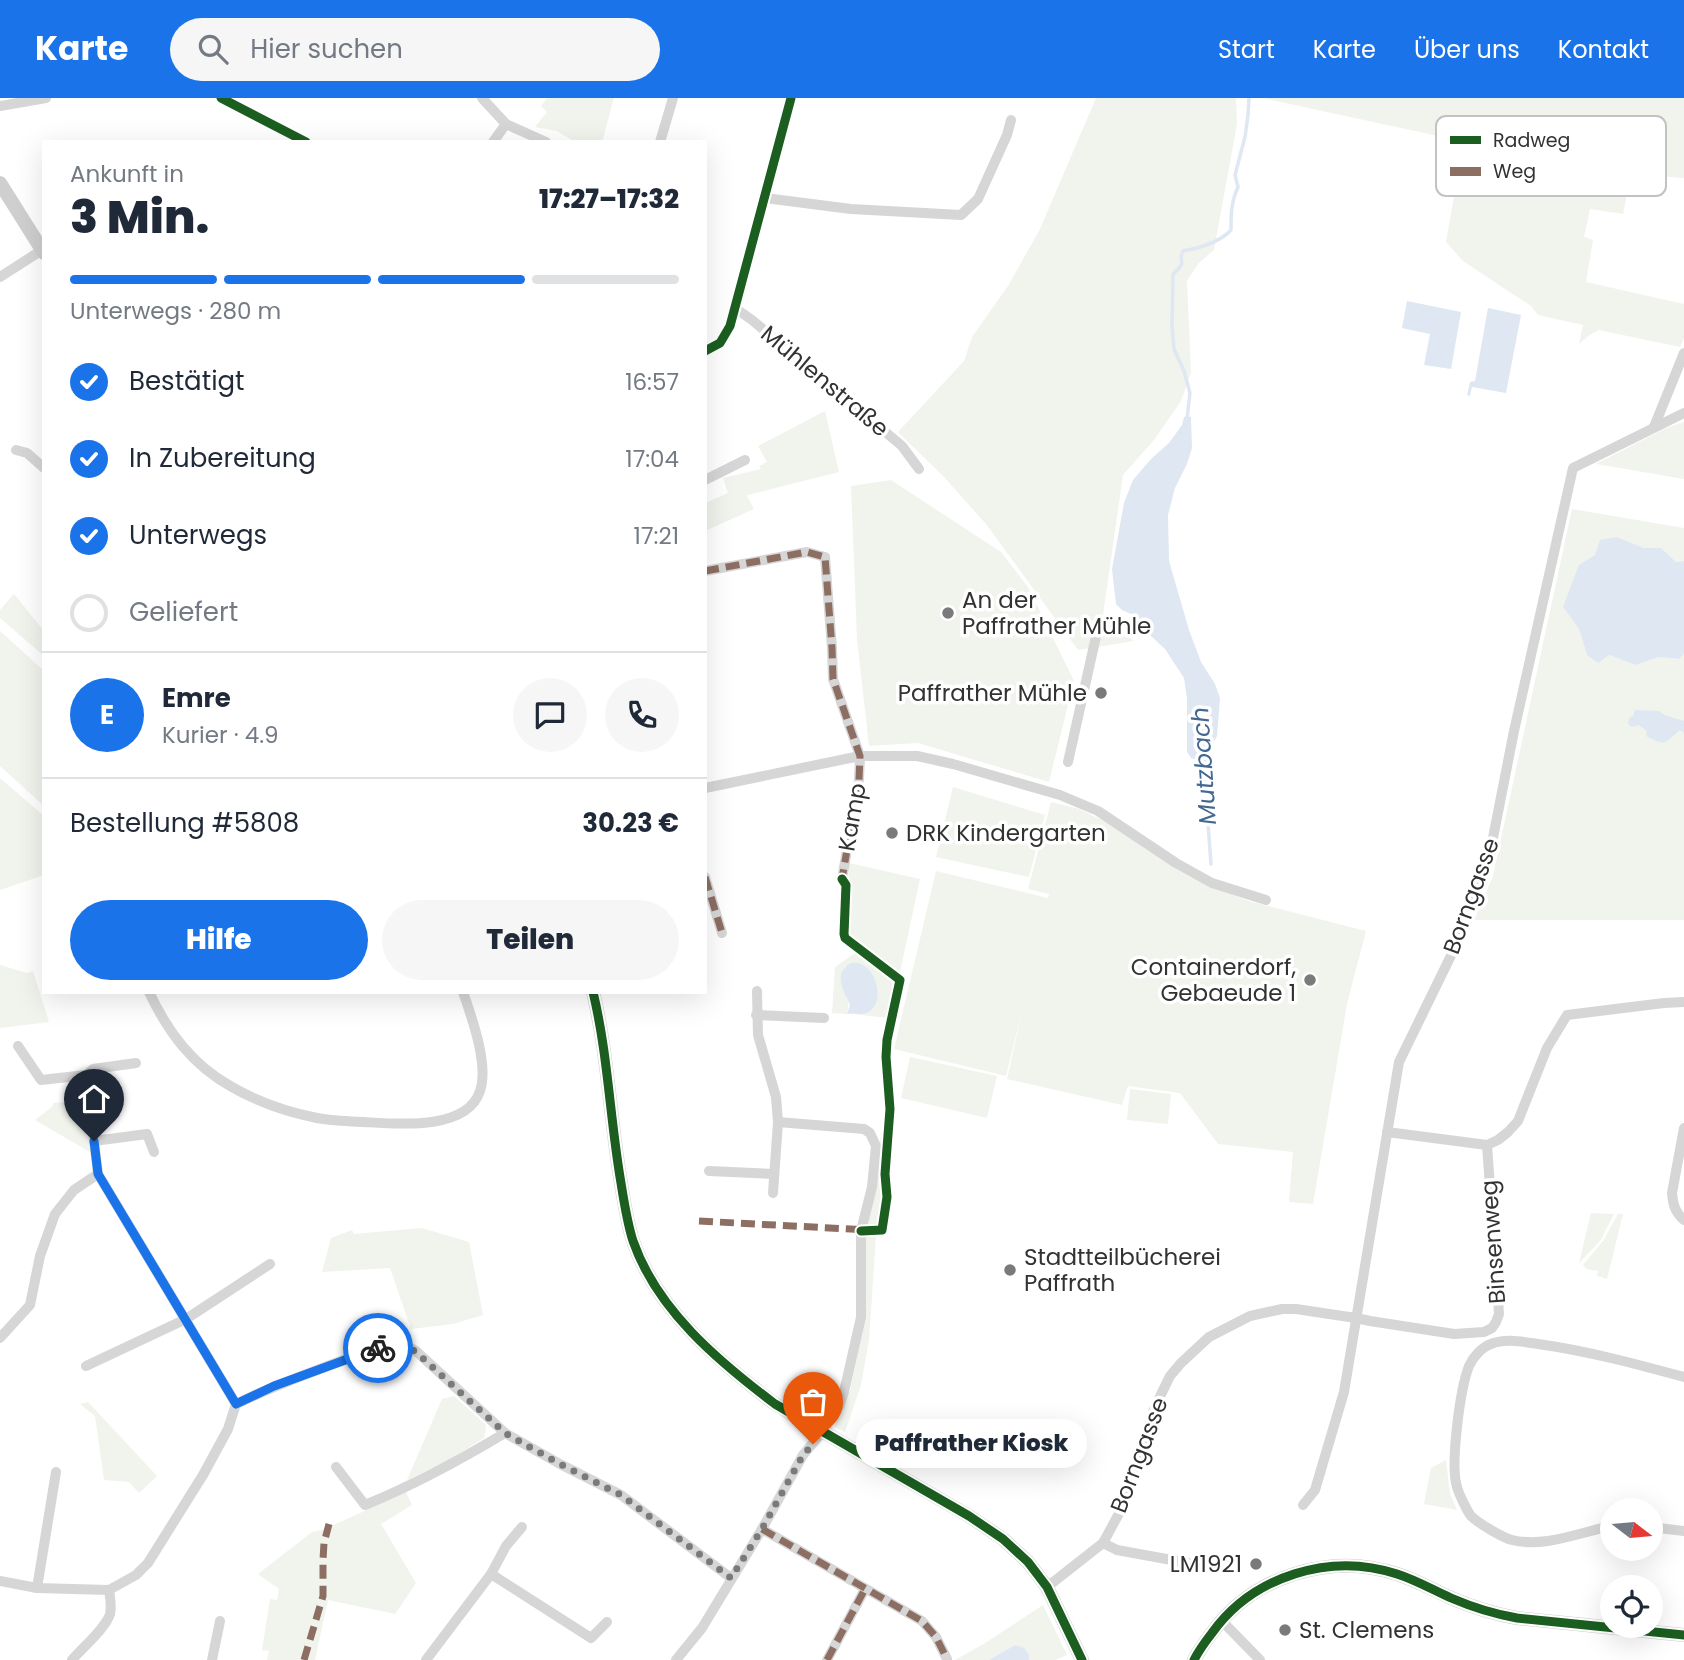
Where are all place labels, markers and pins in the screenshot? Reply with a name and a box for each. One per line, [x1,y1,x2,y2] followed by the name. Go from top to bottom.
[962,584,1151,642] place label: An der Paffrather Mühle
[940,605,956,621] marker: An der Paffrather Mühle
[898,677,1087,709] place label: Paffrather Mühle
[1093,685,1109,701] marker: Paffrather Mühle
[906,817,1106,849] place label: DRK Kindergarten
[884,825,900,841] marker: DRK Kindergarten
[1131,951,1296,1009] place label: Containerdorf, Gebaeude 1
[1302,972,1318,988] marker: Containerdorf, Gebaeude 1
[64,1069,124,1141] pin
[1024,1241,1221,1299] place label: Stadtteilbücherei Paffrath
[1002,1262,1018,1278] marker: Stadtteilbücherei Paffrath
[783,1372,843,1444] pin
[855,1420,1086,1468] callout: Paffrather Kiosk
[1170,1548,1242,1580] place label: LM1921
[1248,1556,1264,1572] marker: LM1921
[1299,1614,1434,1646] place label: St. Clemens
[1277,1622,1293,1638] marker: St. Clemens

